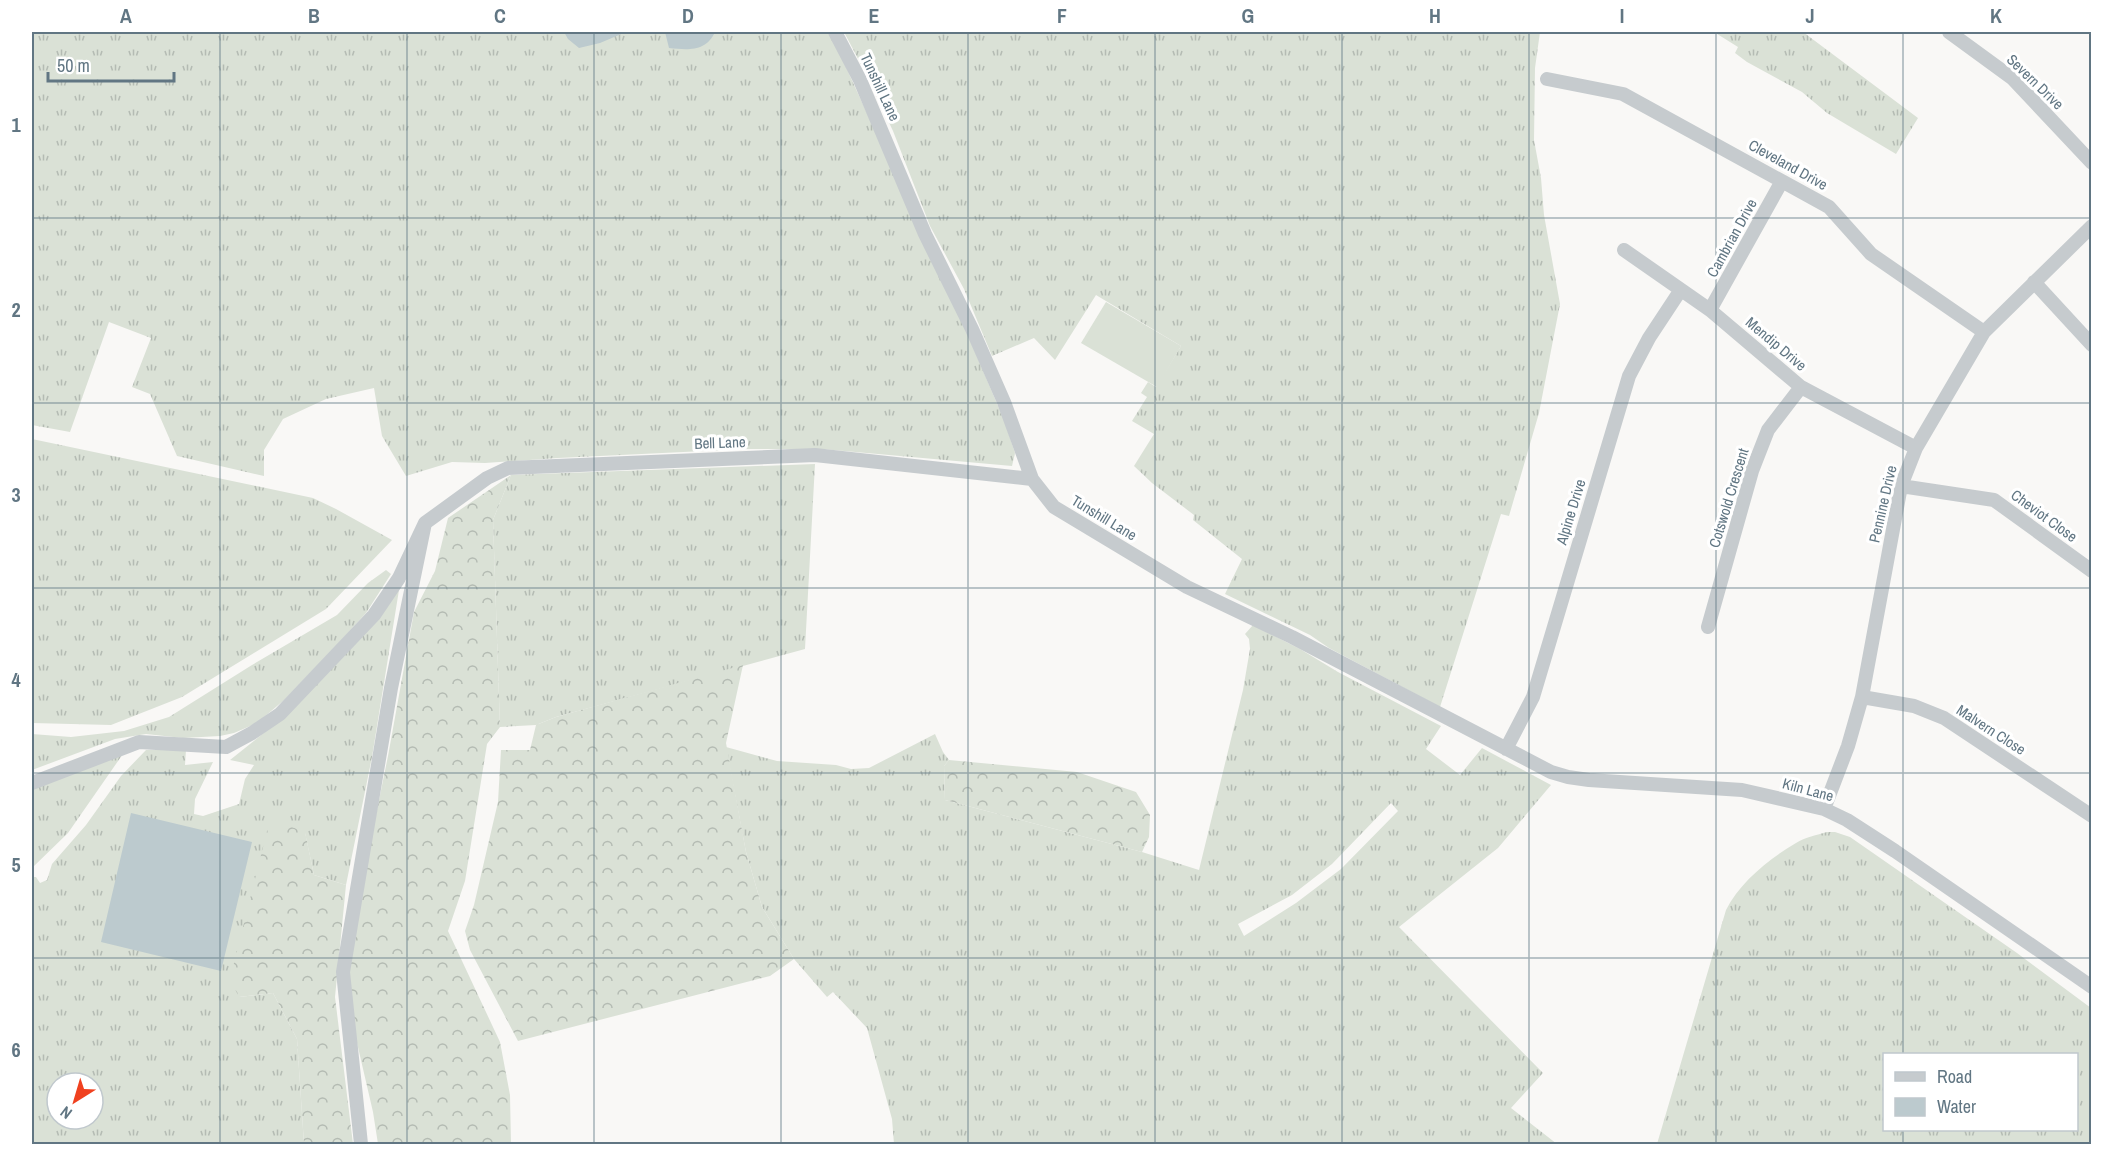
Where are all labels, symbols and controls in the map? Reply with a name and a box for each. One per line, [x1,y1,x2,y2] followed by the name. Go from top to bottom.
[120,2,132,29] text: A
[308,2,320,29] text: B
[494,2,506,29] text: C
[682,2,694,29] text: D
[869,2,880,29] text: E
[1057,2,1067,29] text: F
[1242,2,1254,29] text: G
[1429,2,1441,29] text: H
[1620,2,1624,29] text: I
[1805,2,1815,29] text: J
[1990,2,2002,29] text: K
[48,45,174,83] scale bar
[856,49,905,124] street label: Tunshill Lane
[2002,49,2069,114] street label: Severn Drive
[57,53,90,78] text: 50 m
[11,111,21,138] text: 1
[1745,134,1832,195] street label: Cleveland Drive
[1701,195,1762,281] street label: Cambrian Drive
[11,296,21,323] text: 2
[1741,312,1811,375] street label: Mendip Drive
[694,431,746,454] street label: Bell Lane
[1703,445,1754,550] street label: Cotswold Crescent
[1863,463,1902,545] street label: Pennine Drive
[1550,476,1591,548] street label: Alpine Drive
[11,481,21,508] text: 3
[2007,484,2082,547] street label: Cheviot Close
[1068,490,1141,545] street label: Tunshill Lane
[11,666,21,693] text: 4
[1953,699,2030,760] street label: Malvern Close
[1780,773,1836,806] street label: Kiln Lane
[11,851,21,878] text: 5
[11,1036,21,1063] text: 6
[1883,1053,2078,1131] legend
[1937,1064,1972,1089] text: Road
[45,1071,105,1131] north arrow
[1937,1094,1976,1119] text: Water
[56,1101,76,1125] text: N

